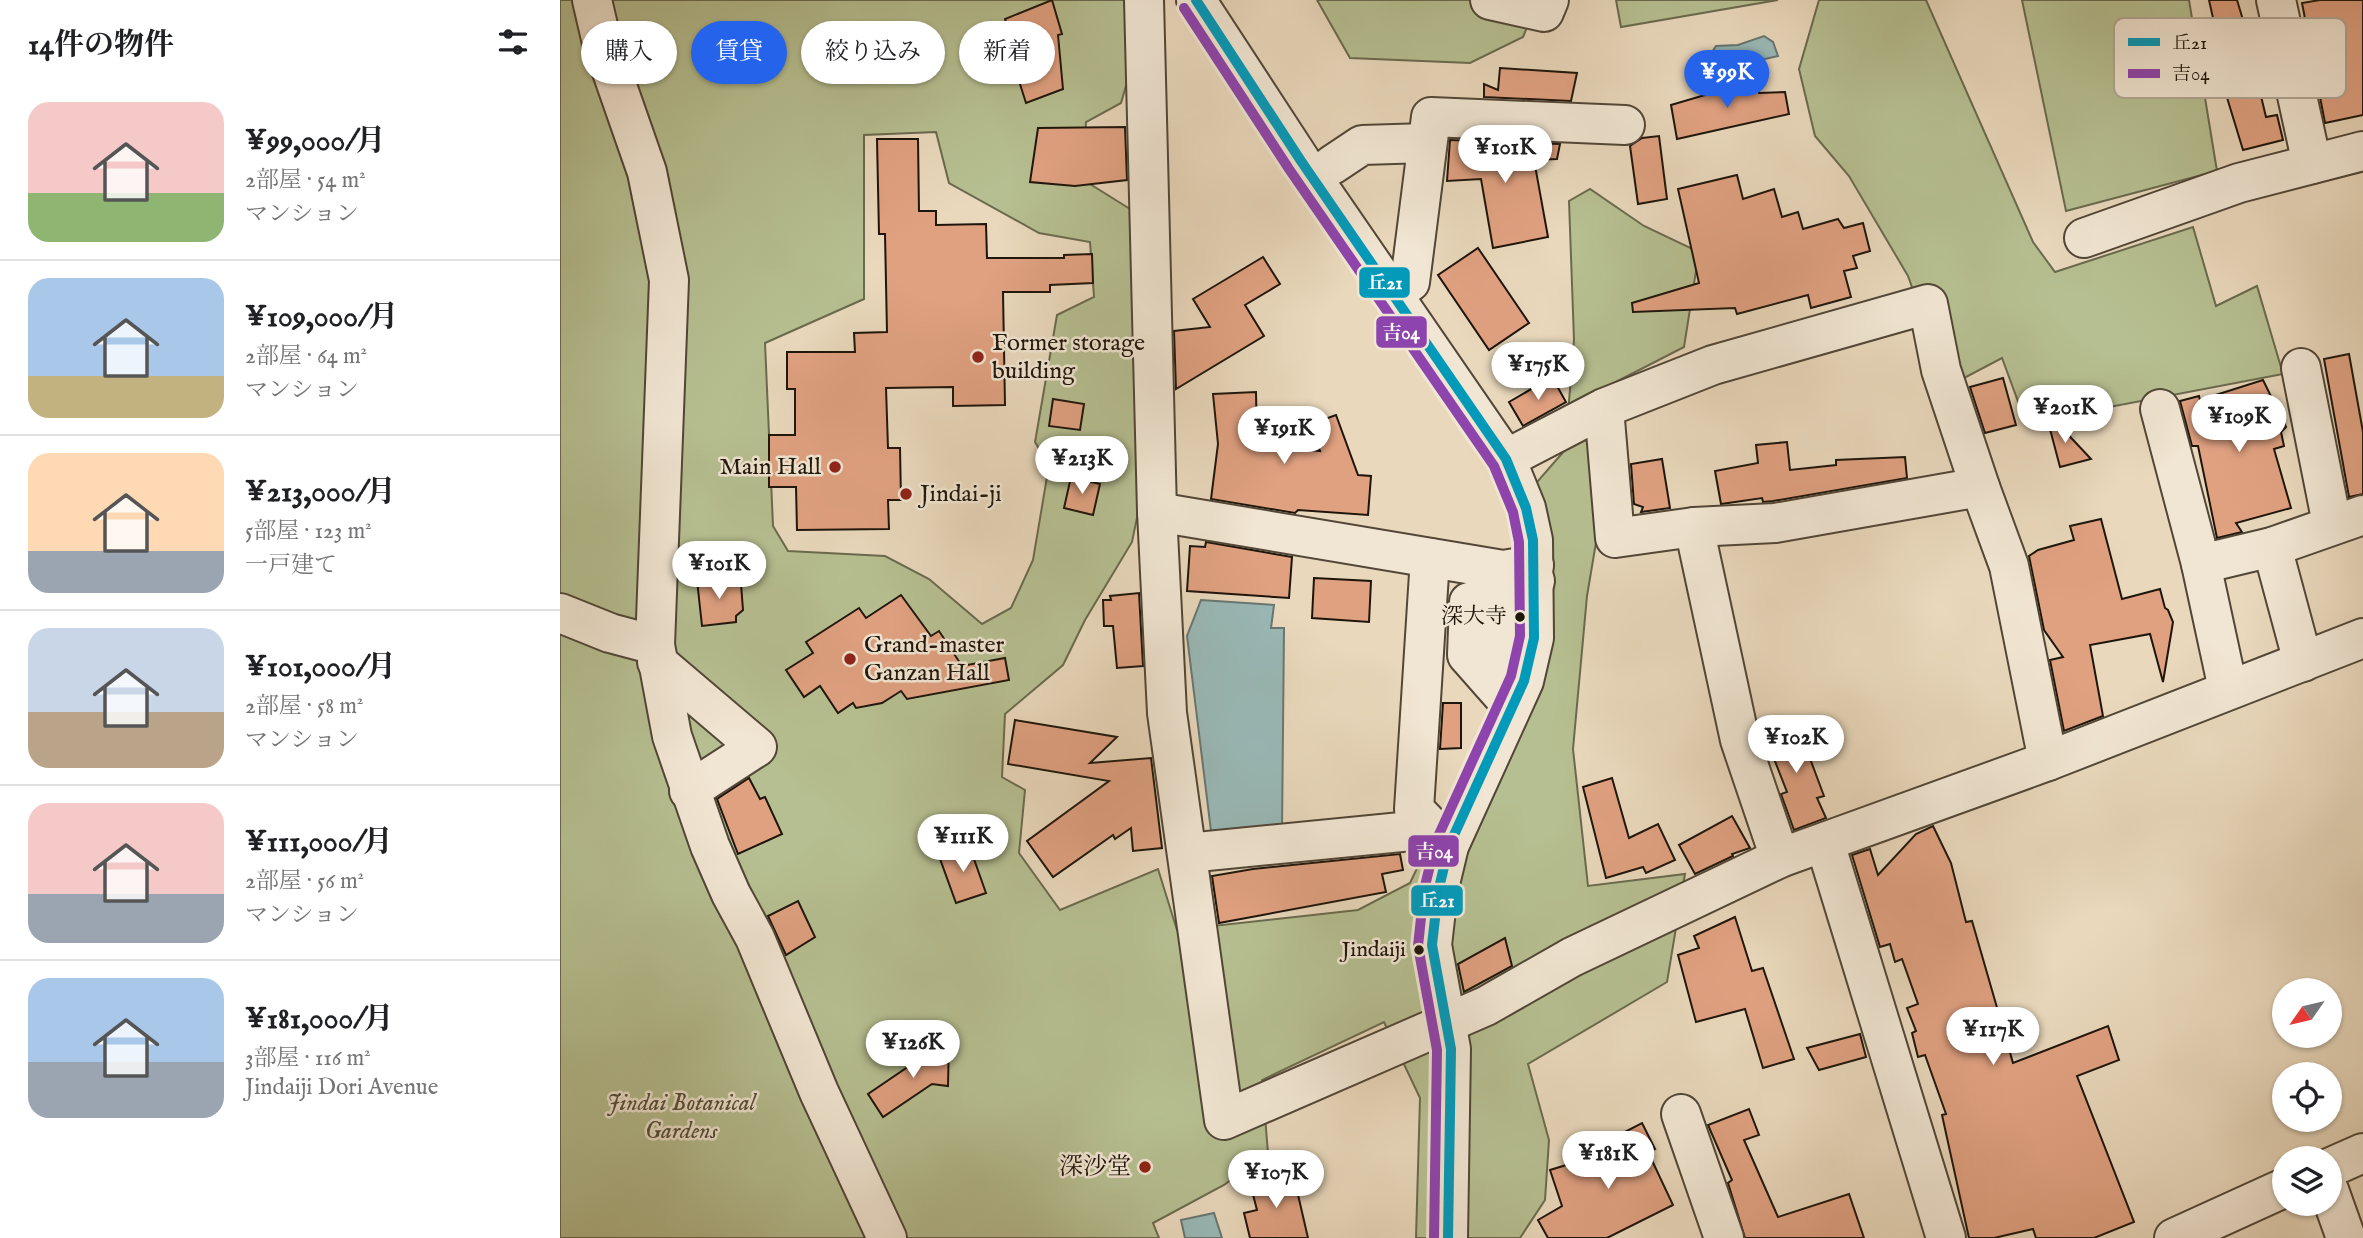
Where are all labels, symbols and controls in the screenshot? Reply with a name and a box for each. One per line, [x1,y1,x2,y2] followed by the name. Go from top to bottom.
[2114,18,2346,98] legend
[581,21,677,84] chip: 購入
[691,21,787,84] chip: 賃貸
[801,21,945,84] chip: 絞り込み
[959,21,1055,84] chip: 新着
[494,23,532,61] icon: filters
[28,27,174,65] text: 14件の物件
[2172,32,2207,56] text: 丘21
[1686,50,1768,110] pin: ¥99K
[1700,58,1754,87] text: ¥99K
[2172,63,2210,87] text: 吉04
[245,123,385,161] text: ¥99,000/月
[1456,125,1554,185] pin: ¥101K
[84,130,168,214] icon: home
[1474,133,1536,162] text: ¥101K
[245,166,366,195] text: 2部屋 · 54 m²
[245,200,359,229] text: マンション
[1358,266,1411,299] line badge: 丘21
[1368,272,1403,296] text: 丘21
[245,299,398,337] text: ¥109,000/月
[84,306,168,390] icon: home
[1375,315,1428,349] line badge: 吉04
[1382,322,1421,346] text: 吉04
[992,328,1145,387] place label: Former storage building
[245,342,367,371] text: 2部屋 · 64 m²
[1489,342,1587,402] pin: ¥175K
[970,349,986,365] marker: Former storage building
[1507,350,1569,379] text: ¥175K
[245,376,359,405] text: マンション
[2016,386,2114,445] pin: ¥201K
[2033,393,2097,422] text: ¥201K
[2190,394,2288,454] pin: ¥109K
[2207,402,2271,431] text: ¥109K
[1235,406,1333,466] pin: ¥191K
[1254,414,1314,443] text: ¥191K
[1033,436,1131,496] pin: ¥213K
[1051,444,1113,473] text: ¥213K
[719,452,821,483] place label: Main Hall
[827,459,843,475] marker: Main Hall
[245,474,396,512] text: ¥213,000/月
[917,479,1002,510] place label: Jindai-ji
[84,481,168,565] icon: home
[898,486,914,502] marker: Jindai-ji
[245,517,372,546] text: 5部屋 · 123 m²
[670,542,768,601] pin: ¥101K
[688,549,750,578] text: ¥101K
[245,551,337,580] text: 一戸建て
[1441,603,1507,631] place label: 深大寺
[1513,610,1527,624] marker: 深大寺
[864,630,1005,689] place label: Grand-master Ganzan Hall
[245,649,396,687] text: ¥101,000/月
[842,651,858,667] marker: Grand-master Ganzan Hall
[84,656,168,740] icon: home
[245,692,363,721] text: 2部屋 · 58 m²
[1747,716,1845,775] pin: ¥102K
[1764,723,1828,752] text: ¥102K
[245,726,359,755] text: マンション
[914,814,1012,874] pin: ¥111K
[933,822,993,851] text: ¥111K
[245,824,393,862] text: ¥111,000/月
[84,831,168,915] icon: home
[1407,834,1460,868] line badge: 吉04
[1415,841,1454,865] text: 吉04
[245,867,364,896] text: 2部屋 · 56 m²
[1410,884,1464,917] line badge: 丘21
[1420,890,1455,914] text: 丘21
[245,901,359,930] text: マンション
[1338,936,1406,964] place label: Jindaiji
[1412,943,1426,957] marker: Jindaiji
[2272,978,2342,1048] north arrow
[2272,978,2342,1216] map controls
[245,1001,393,1039] text: ¥181,000/月
[84,1006,168,1090] icon: home
[1944,1007,2042,1067] pin: ¥117K
[1962,1015,2024,1044] text: ¥117K
[864,1020,962,1080] pin: ¥126K
[882,1028,944,1057] text: ¥126K
[245,1044,371,1073] text: 3部屋 · 116 m²
[2272,1062,2342,1132] button: locate
[245,1073,438,1102] text: Jindaiji Dori Avenue
[607,1088,758,1147] park label: Jindai Botanical Gardens
[1559,1132,1657,1191] pin: ¥181K
[1578,1139,1638,1168] text: ¥181K
[2272,1146,2342,1216] button: layers
[1227,1150,1325,1210] pin: ¥107K
[1059,1152,1131,1183] place label: 深沙堂
[1244,1158,1308,1187] text: ¥107K
[1137,1159,1153,1175] marker: 深沙堂

